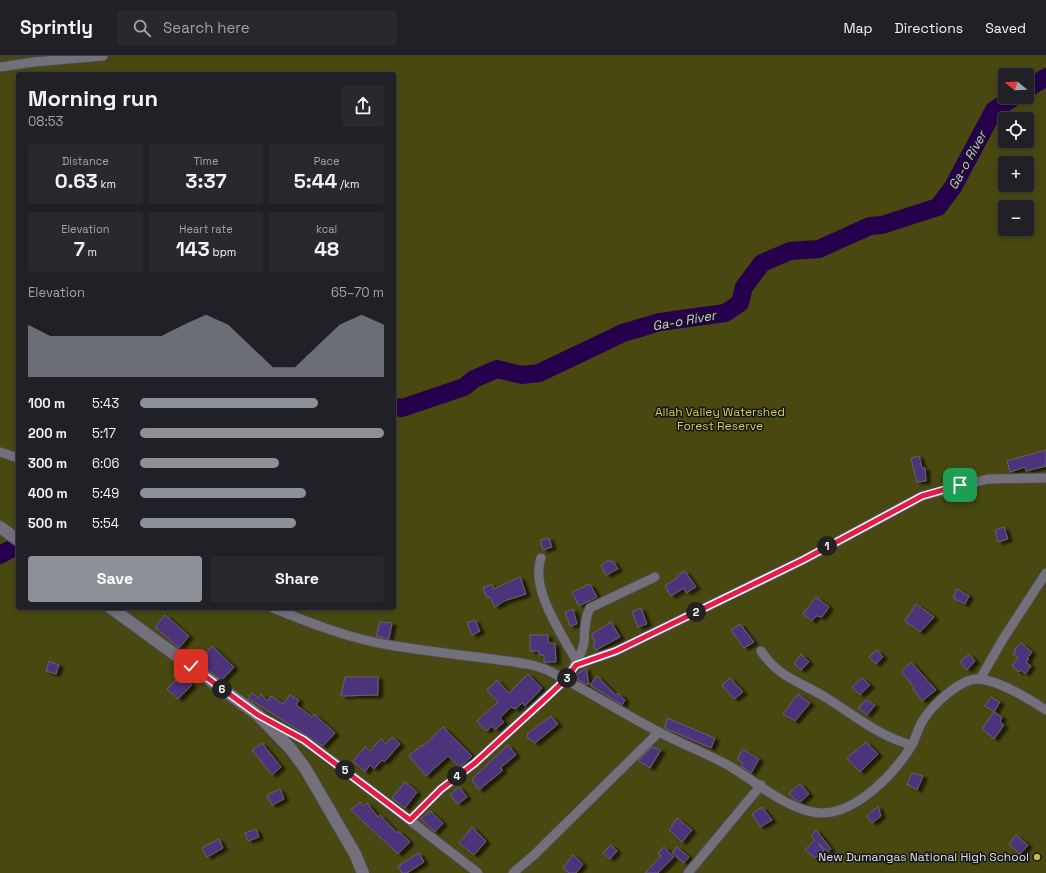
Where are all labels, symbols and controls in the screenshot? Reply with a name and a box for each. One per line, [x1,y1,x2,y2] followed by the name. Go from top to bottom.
[117,10,397,46] search box
[20,15,93,40] text: Sprintly
[131,17,153,39] icon: search
[163,18,250,37] text: Search here
[843,19,873,37] text: Map
[895,19,963,37] text: Directions
[985,19,1026,37] text: Saved
[998,68,1034,104] north arrow
[998,68,1034,236] map controls
[28,84,158,112] text: Morning run
[342,85,384,127] button: share
[998,112,1034,148] button: locate
[28,113,63,130] text: 08:53
[944,126,991,192] water label: Ga-o River
[62,154,109,168] text: Distance
[193,154,219,168] text: Time
[314,154,340,168] text: Pace
[998,156,1034,192] button: +
[55,168,98,194] text: 0.63
[185,168,227,194] text: 3:37
[294,168,337,194] text: 5:44
[98,177,116,191] text: km
[337,177,360,191] text: /km
[998,200,1034,236] button: −
[61,222,109,236] text: Elevation
[179,222,233,236] text: Heart rate
[316,222,337,236] text: kcal
[74,236,85,262] text: 7
[176,236,210,262] text: 143
[314,236,339,262] text: 48
[85,245,97,259] text: m
[210,245,236,259] text: bpm
[28,284,85,301] text: Elevation
[331,284,384,301] text: 65–70 m
[651,306,719,334] water label: Ga-o River
[28,395,65,412] text: 100 m
[92,395,119,412] text: 5:43
[655,404,785,434] park label: Allah Valley Watershed Forest Reserve
[28,425,67,442] text: 200 m
[92,425,116,442] text: 5:17
[28,455,67,472] text: 300 m
[92,455,120,472] text: 6:06
[943,468,977,502] pin
[949,474,971,496] icon: arrive
[28,485,68,502] text: 400 m
[92,485,119,502] text: 5:49
[28,515,67,532] text: 500 m
[92,515,119,532] text: 5:54
[817,536,837,556] pin: 1
[825,539,829,553] text: 1
[28,556,202,602] button: Save
[210,556,384,602] button: Share
[686,602,706,622] pin: 2
[693,605,699,619] text: 2
[174,649,208,683] pin
[180,655,202,677] icon: check
[557,668,577,688] pin: 3
[564,671,570,685] text: 3
[212,679,232,699] pin: 6
[219,682,225,696] text: 6
[335,760,355,780] pin: 5
[342,763,348,777] text: 5
[447,766,467,786] pin: 4
[454,769,461,783] text: 4
[818,849,1029,865] place label: New Dumangas National High School
[1032,852,1042,862] marker: New Dumangas National High School

